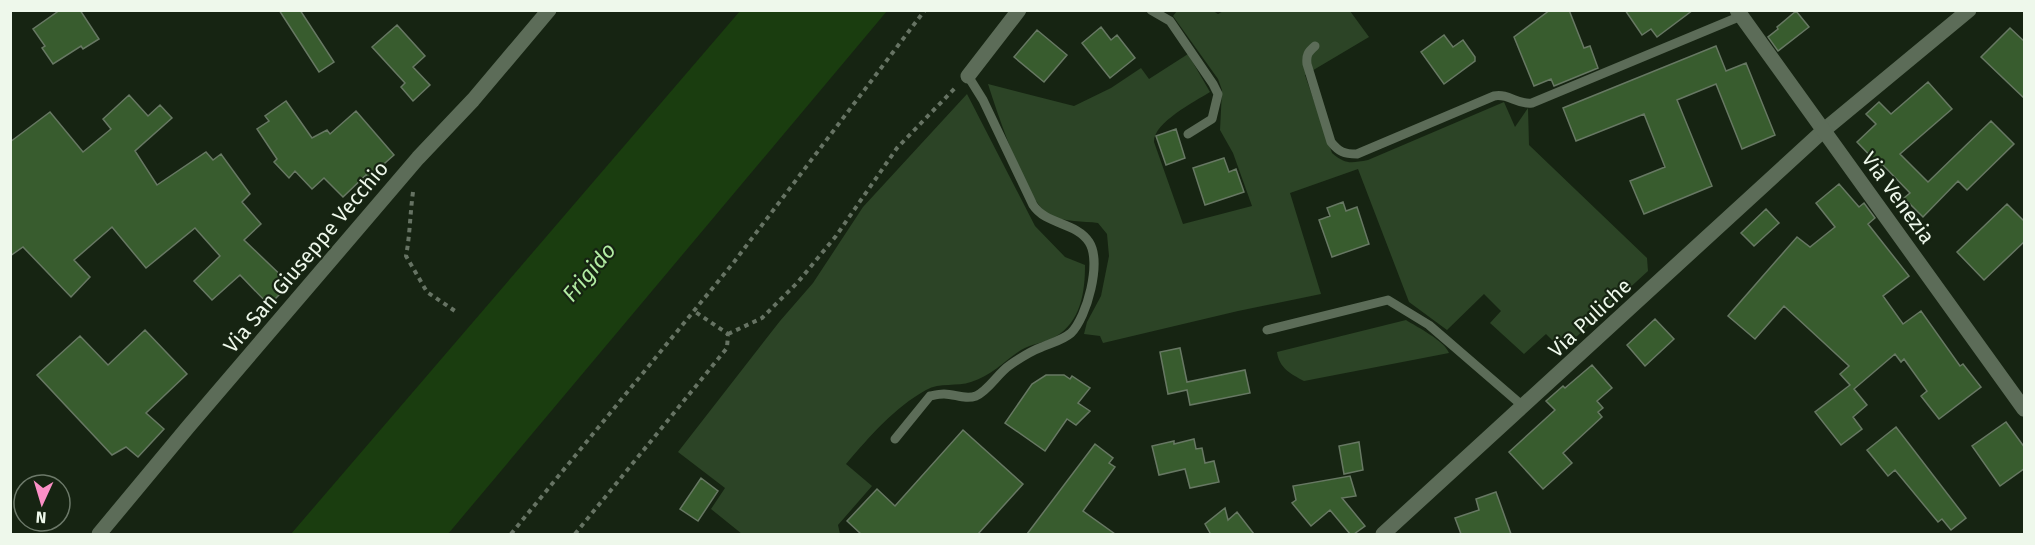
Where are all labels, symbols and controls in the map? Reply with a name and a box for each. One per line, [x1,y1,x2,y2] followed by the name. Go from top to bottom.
[1856,147,1940,249] street label: Via Venezia
[218,156,394,358] street label: Via San Giuseppe Vecchio
[556,237,622,307] water label: Frigido
[1543,273,1637,363] street label: Via Puliche
[12,473,72,533] north arrow
[35,508,47,527] text: N

